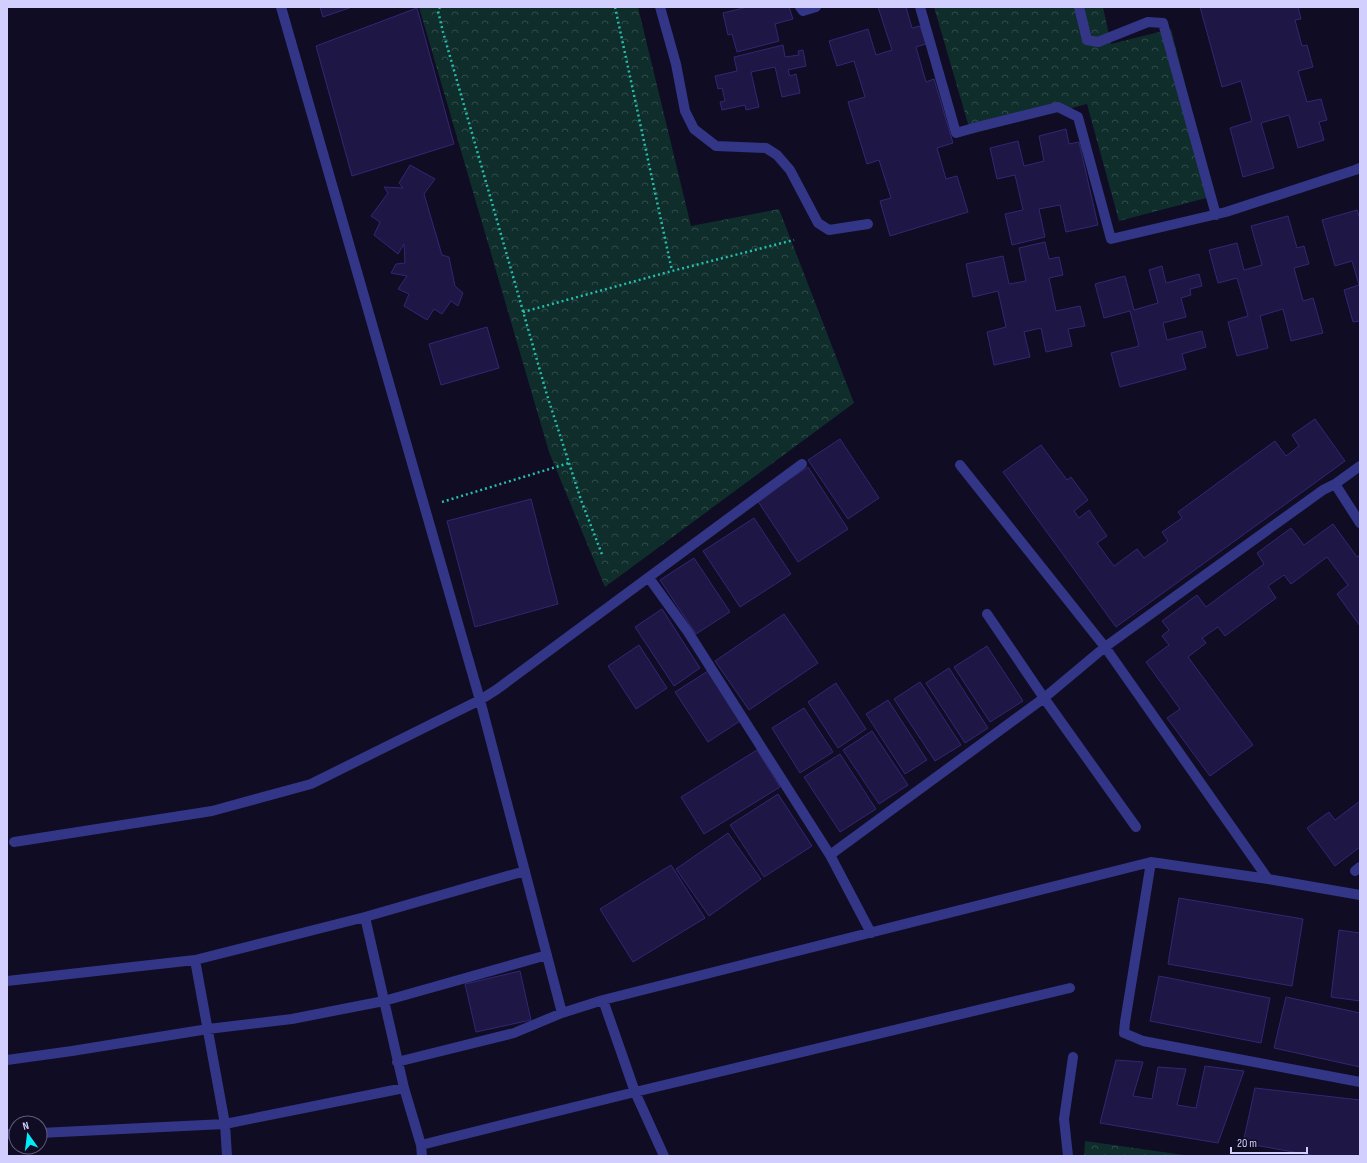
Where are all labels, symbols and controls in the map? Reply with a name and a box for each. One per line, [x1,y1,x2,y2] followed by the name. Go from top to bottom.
[8,1115,48,1155] north arrow
[21,1119,30,1133] text: N
[1231,1129,1307,1155] scale bar
[1237,1136,1257,1151] text: 20 m

